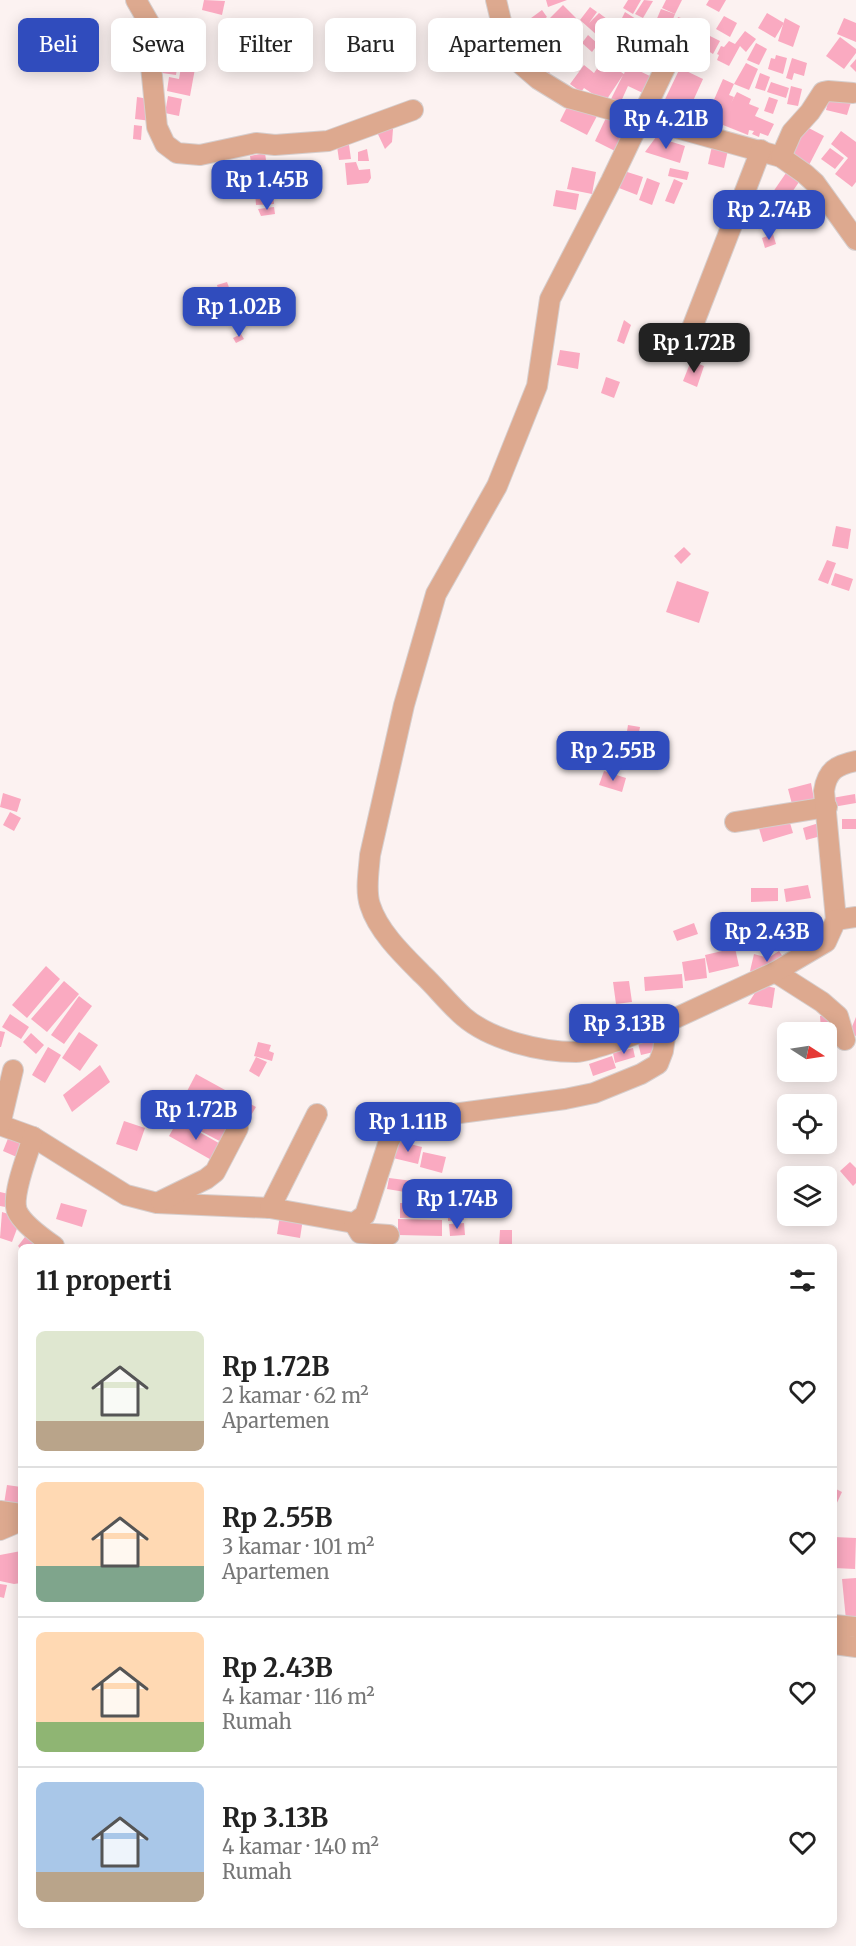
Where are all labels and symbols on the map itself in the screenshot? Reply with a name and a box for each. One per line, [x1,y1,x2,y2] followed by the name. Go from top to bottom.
[604,99,728,150] pin: Rp 4.21B
[205,160,329,211] pin: Rp 1.45B
[707,190,831,241] pin: Rp 2.74B
[177,287,301,338] pin: Rp 1.02B
[632,323,756,374] pin: Rp 1.72B
[551,731,675,782] pin: Rp 2.55B
[705,912,829,963] pin: Rp 2.43B
[562,1004,686,1055] pin: Rp 3.13B
[777,1022,837,1082] north arrow
[134,1090,258,1141] pin: Rp 1.72B
[346,1102,470,1153] pin: Rp 1.11B
[395,1179,519,1230] pin: Rp 1.74B

